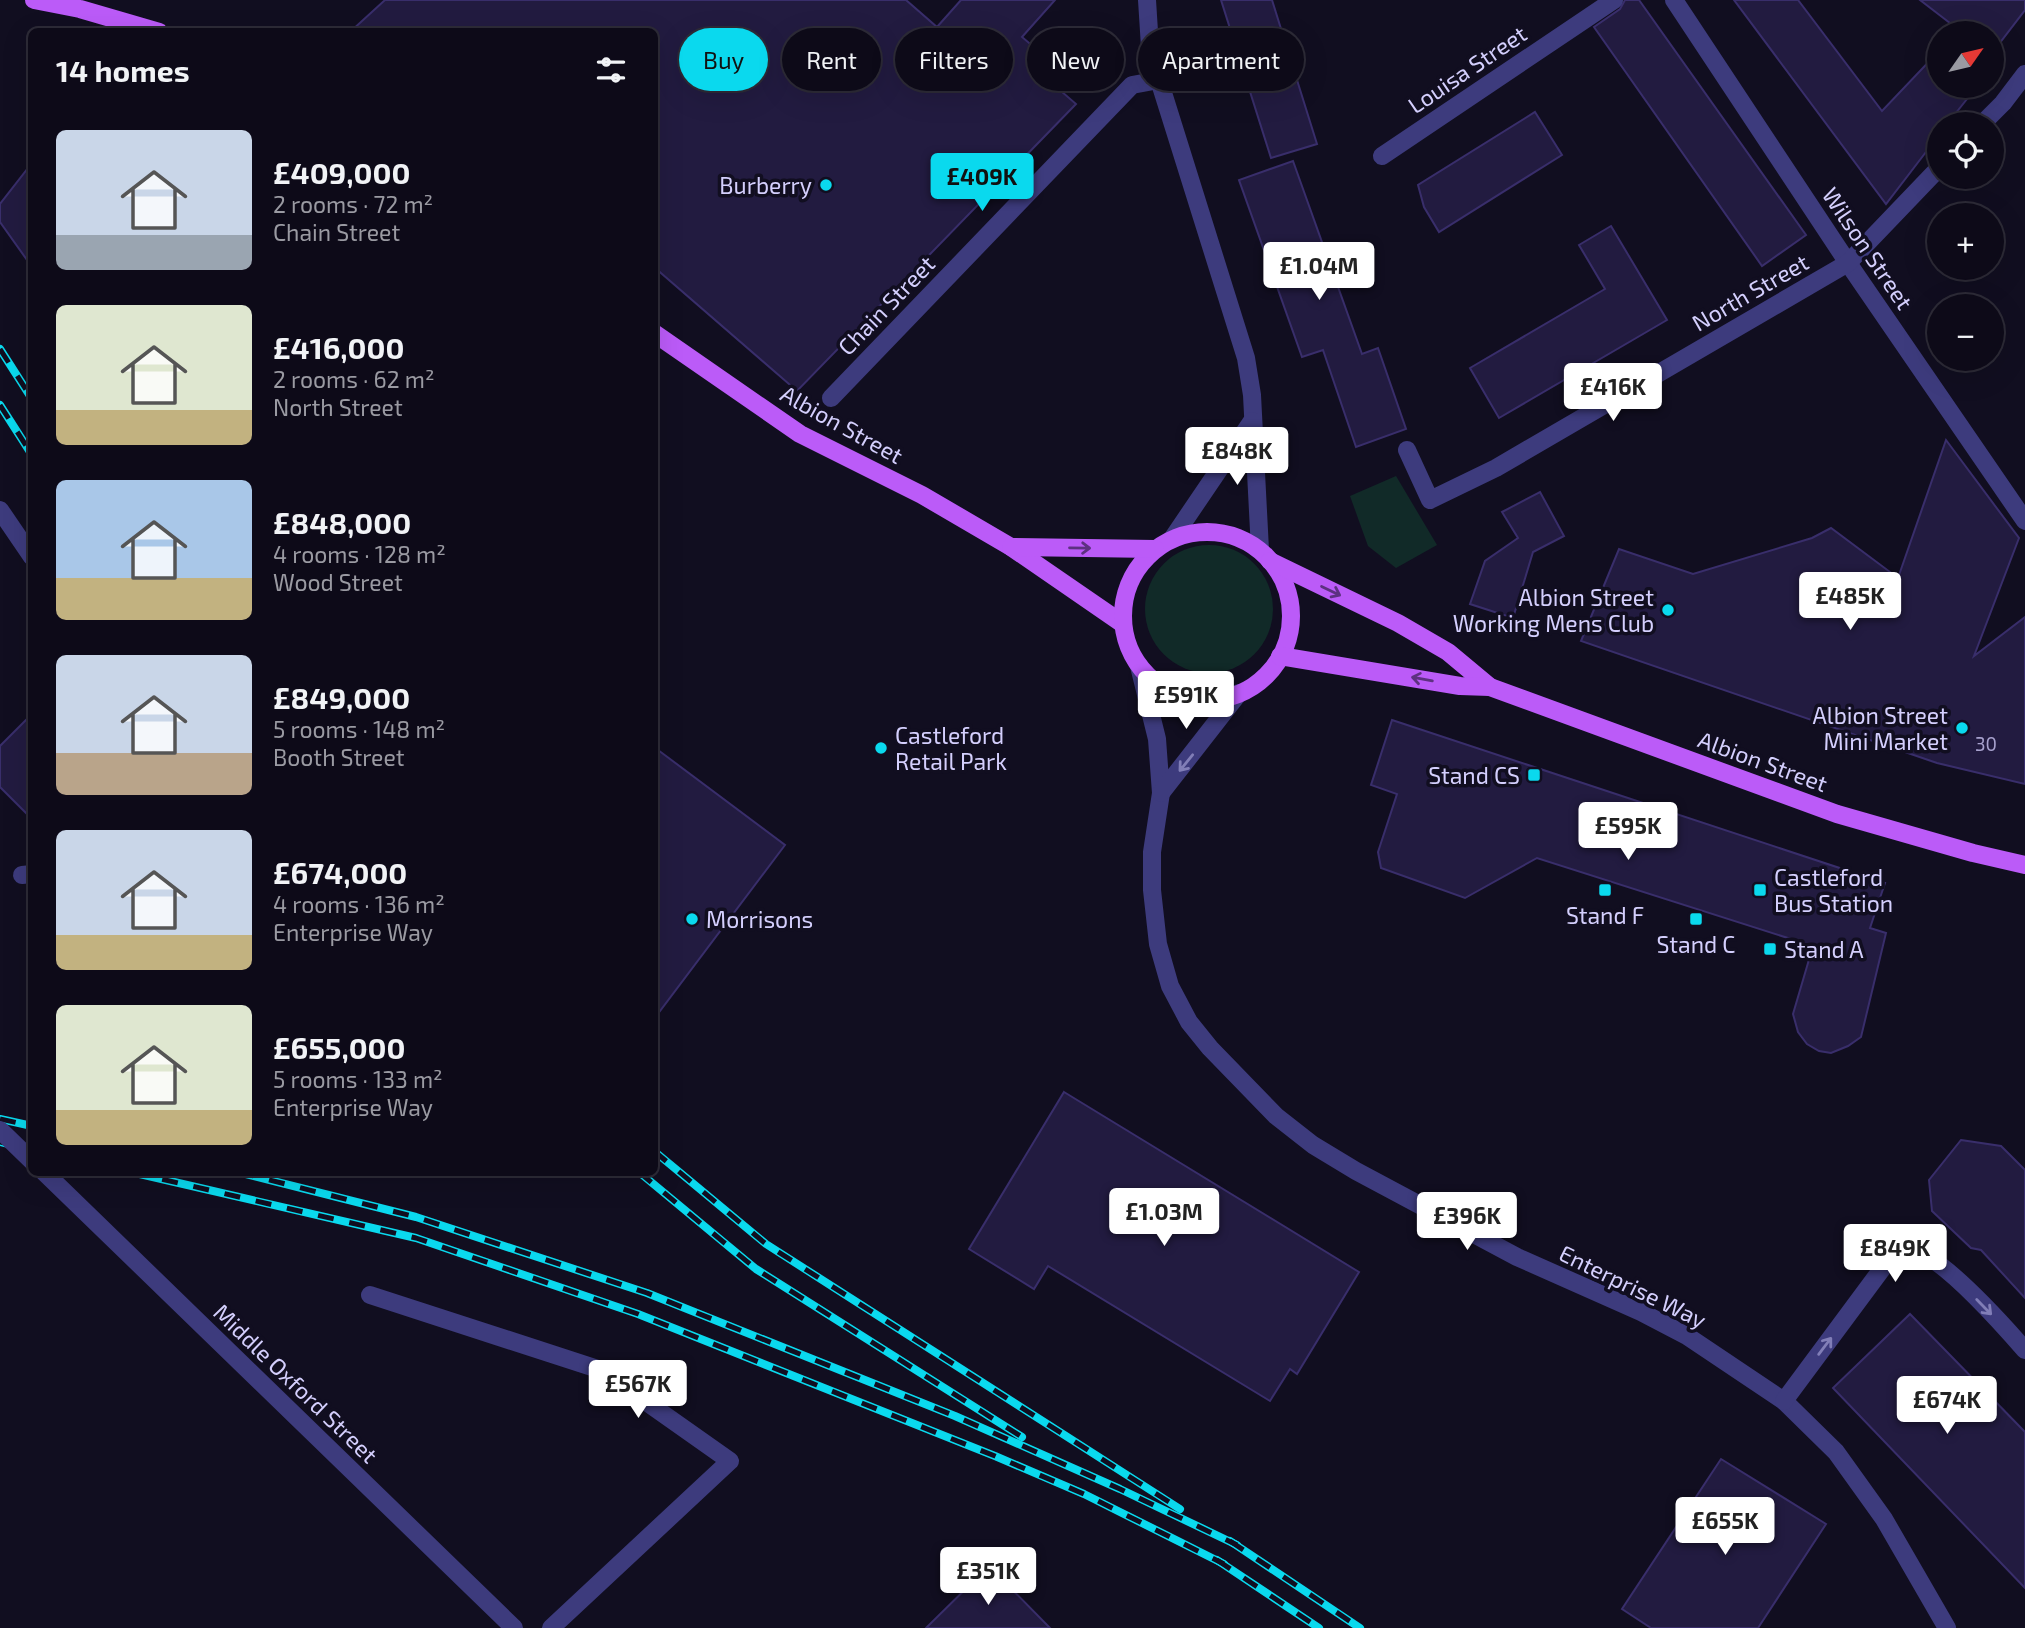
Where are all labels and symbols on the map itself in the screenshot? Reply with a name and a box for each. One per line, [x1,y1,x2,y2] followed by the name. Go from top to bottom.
[1402,19,1532,119] street label: Louisa Street
[1927,21,2004,98] north arrow
[933,154,1031,213] pin: £409K
[719,171,812,199] place label: Burberry
[818,177,834,193] marker: Burberry
[1817,182,1919,315] street label: Wilson Street
[1262,243,1376,302] pin: £1.04M
[1687,247,1813,337] street label: North Street
[832,249,940,360] street label: Chain Street
[1564,364,1662,423] pin: £416K
[776,379,908,469] street label: Albion Street
[1188,428,1286,487] pin: £848K
[1068,541,1091,555] one-way arrow
[1801,572,1899,632] pin: £485K
[1453,583,1654,637] place label: Albion Street Working Mens Club
[1320,585,1341,598] one-way arrow
[1660,602,1676,618] marker: Albion Street Working Mens Club
[1137,672,1235,731] pin: £591K
[1412,672,1434,685] one-way arrow
[1813,701,1948,755] place label: Albion Street Mini Market
[1954,720,1970,736] marker: Albion Street Mini Market
[895,721,1007,775] place label: Castleford Retail Park
[1695,725,1832,797] street label: Albion Street
[1975,732,1997,755] house number: 30
[873,740,889,756] marker: Castleford Retail Park
[1178,753,1194,771] one-way arrow
[1428,761,1520,789] place label: Stand CS
[1526,767,1542,783] marker: Stand CS
[1579,802,1677,862] pin: £595K
[1774,863,1893,917] place label: Castleford Bus Station
[1597,882,1613,898] marker: Stand F
[1752,882,1768,898] marker: Castleford Bus Station
[1566,901,1644,929] place label: Stand F
[706,905,813,933] place label: Morrisons
[684,911,700,927] marker: Morrisons
[1688,911,1704,927] marker: Stand C
[1657,930,1735,958] place label: Stand C
[1784,935,1864,963] place label: Stand A
[1762,941,1778,957] marker: Stand A
[1107,1188,1221,1248] pin: £1.03M
[1418,1192,1516,1252] pin: £396K
[1846,1224,1944,1284] pin: £849K
[1555,1238,1711,1334] street label: Enterprise Way
[208,1298,384,1469] street label: Middle Oxford Street
[1975,1298,1992,1315] one-way arrow
[1818,1337,1832,1356] one-way arrow
[589,1360,687,1420] pin: £567K
[1898,1376,1996,1436] pin: £674K
[1676,1498,1774,1557] pin: £655K
[939,1548,1037,1607] pin: £351K

